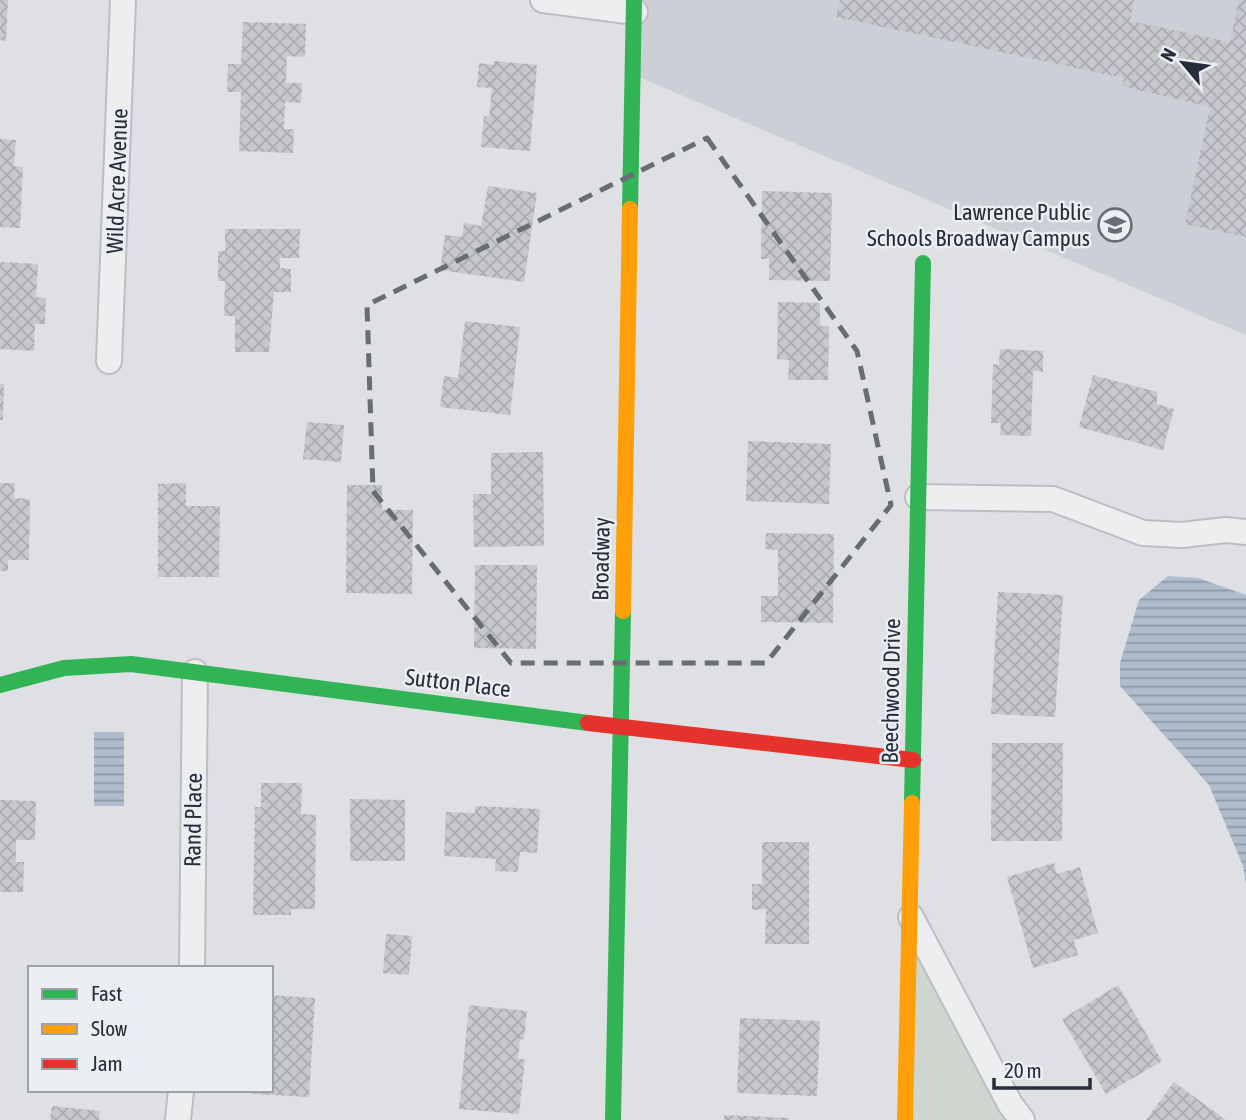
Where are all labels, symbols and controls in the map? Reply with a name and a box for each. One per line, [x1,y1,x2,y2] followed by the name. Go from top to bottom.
[1148,28,1218,98] north arrow
[1156,45,1180,65] text: N
[101,108,133,254] street label: Wild Acre Avenue
[867,199,1090,251] place label: Lawrence Public Schools Broadway Campus
[1096,206,1134,244] school or university icon: Lawrence Public Schools Broadway Campus
[587,517,615,601] street label: Broadway
[877,618,905,764] street label: Beechwood Drive
[404,664,512,702] street label: Sutton Place
[179,773,207,867] street label: Rand Place
[28,966,273,1092] legend
[91,981,122,1005] text: Fast
[91,1016,128,1040] text: Slow
[994,1046,1090,1090] scale bar
[91,1051,123,1075] text: Jam
[1004,1058,1042,1082] text: 20 m

